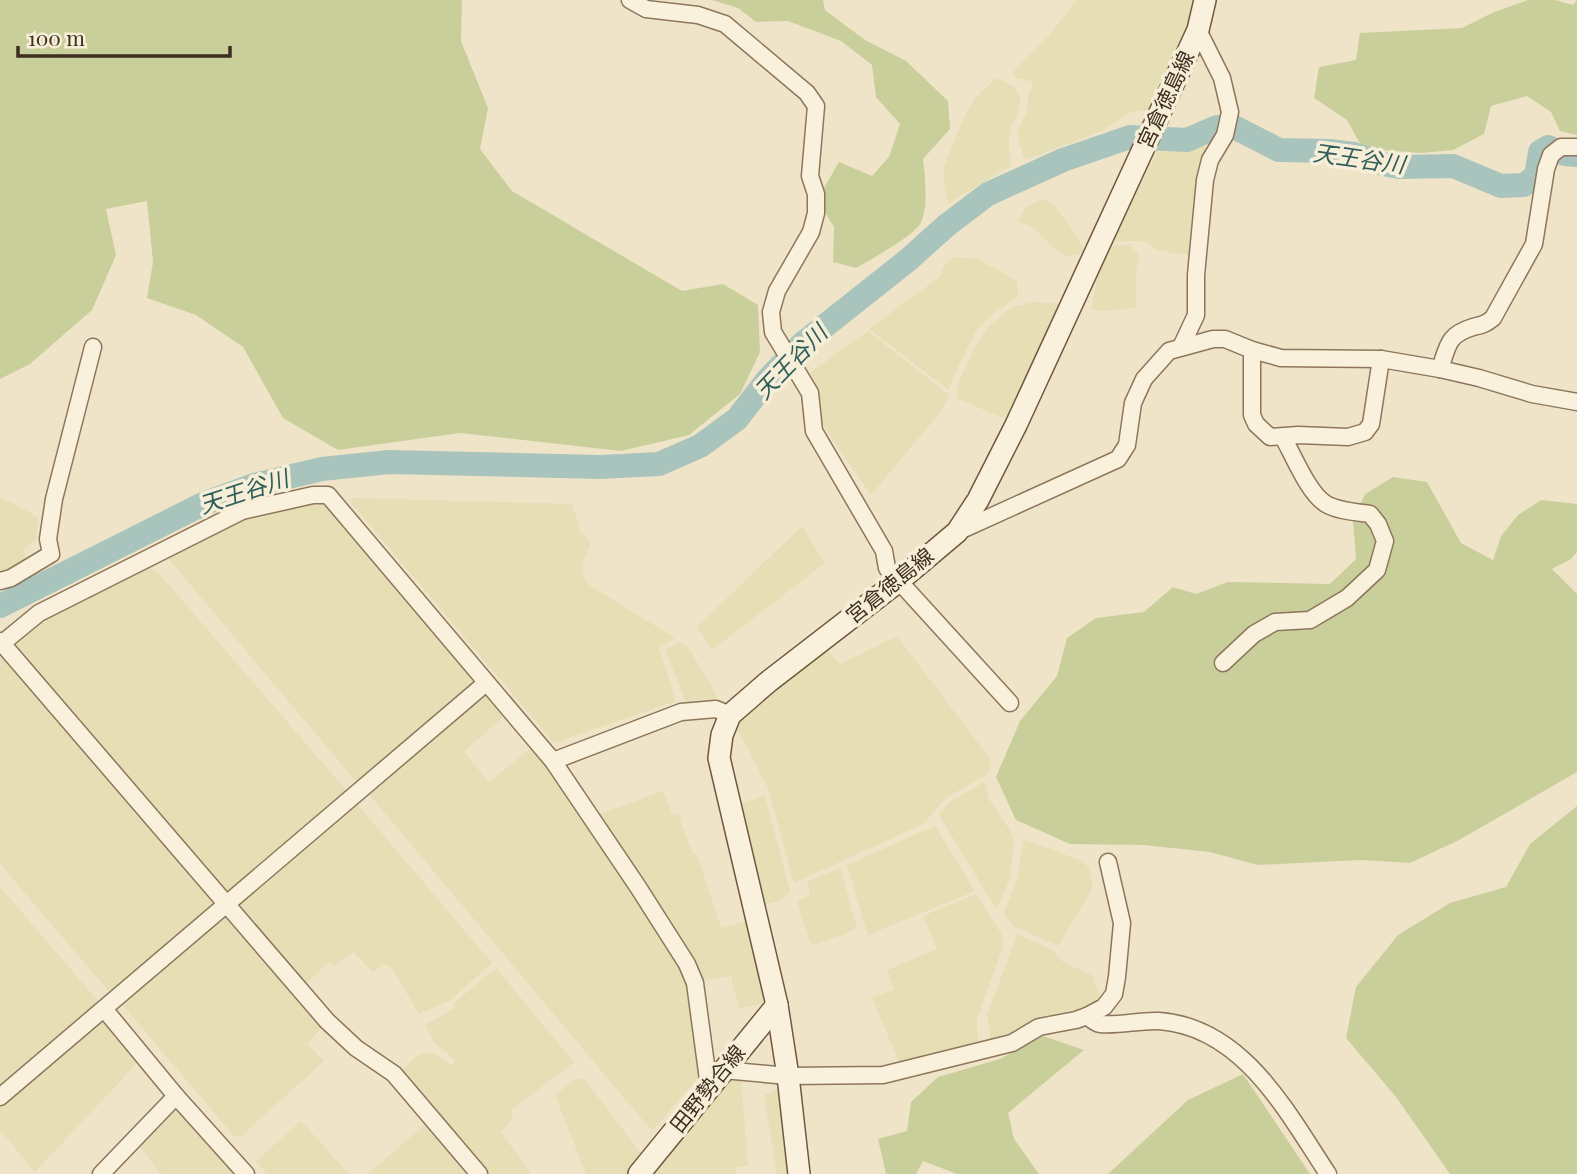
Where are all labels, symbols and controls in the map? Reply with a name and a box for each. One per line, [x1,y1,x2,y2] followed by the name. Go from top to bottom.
[18,14,229,58] scale bar
[28,23,85,51] text: 100 m
[1129,46,1199,153] street label: 宮倉徳島線
[1311,136,1410,180] water label: 天王谷川
[747,315,835,405] water label: 天王谷川
[195,461,295,520] water label: 天王谷川
[839,541,938,628] street label: 宮倉徳島線
[663,1038,750,1137] street label: 田野勢合線

